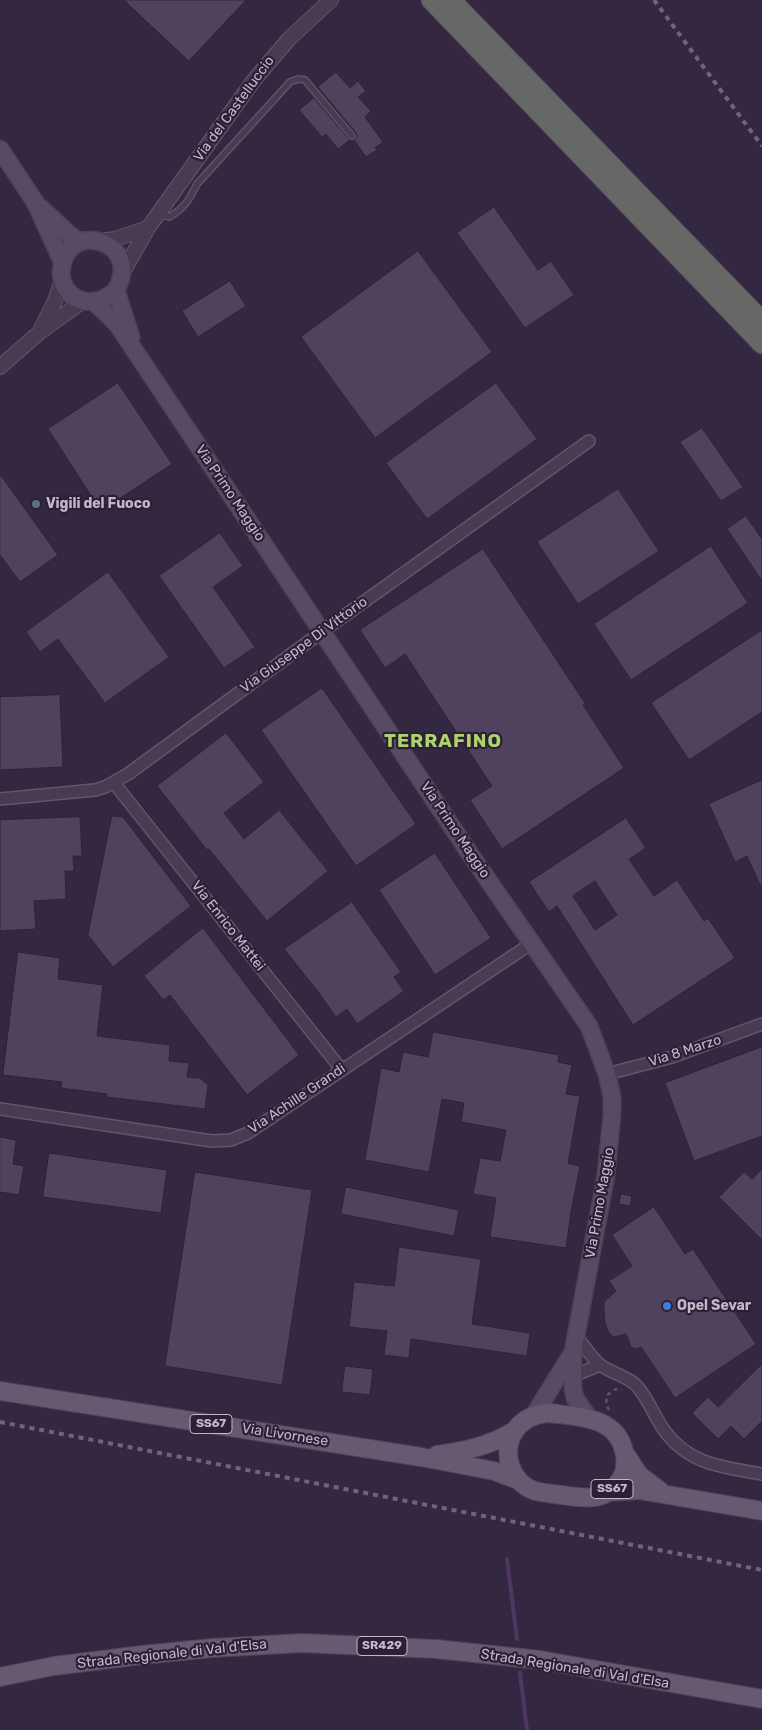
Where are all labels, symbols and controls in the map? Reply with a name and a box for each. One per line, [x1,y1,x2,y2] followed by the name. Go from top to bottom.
[190,53,278,165] street label: Via del Castelluccio
[192,442,268,544] street label: Via Primo Maggio
[46,496,150,512] place label: Vigili del Fuoco
[30,498,42,510] marker: Vigili del Fuoco
[237,593,371,697] street label: Via Giuseppe Di Vittorio
[383,731,503,753] district label: TERRAFINO
[417,779,493,881] street label: Via Primo Maggio
[188,878,268,974] street label: Via Enrico Mattei
[647,1031,723,1071] street label: Via 8 Marzo
[245,1060,349,1138] street label: Via Achille Grandi
[582,1146,618,1260] street label: Via Primo Maggio
[677,1298,751,1314] place label: Opel Sevar
[661,1300,673,1312] marker: Opel Sevar
[190,1415,232,1434] road number: SS67
[241,1420,329,1450] street label: Via Livornese
[591,1480,633,1498] road number: SS67
[76,1636,268,1672] street label: Strada Regionale di Val d'Elsa
[357,1636,407,1655] road number: SR429
[480,1646,670,1692] street label: Strada Regionale di Val d'Elsa

